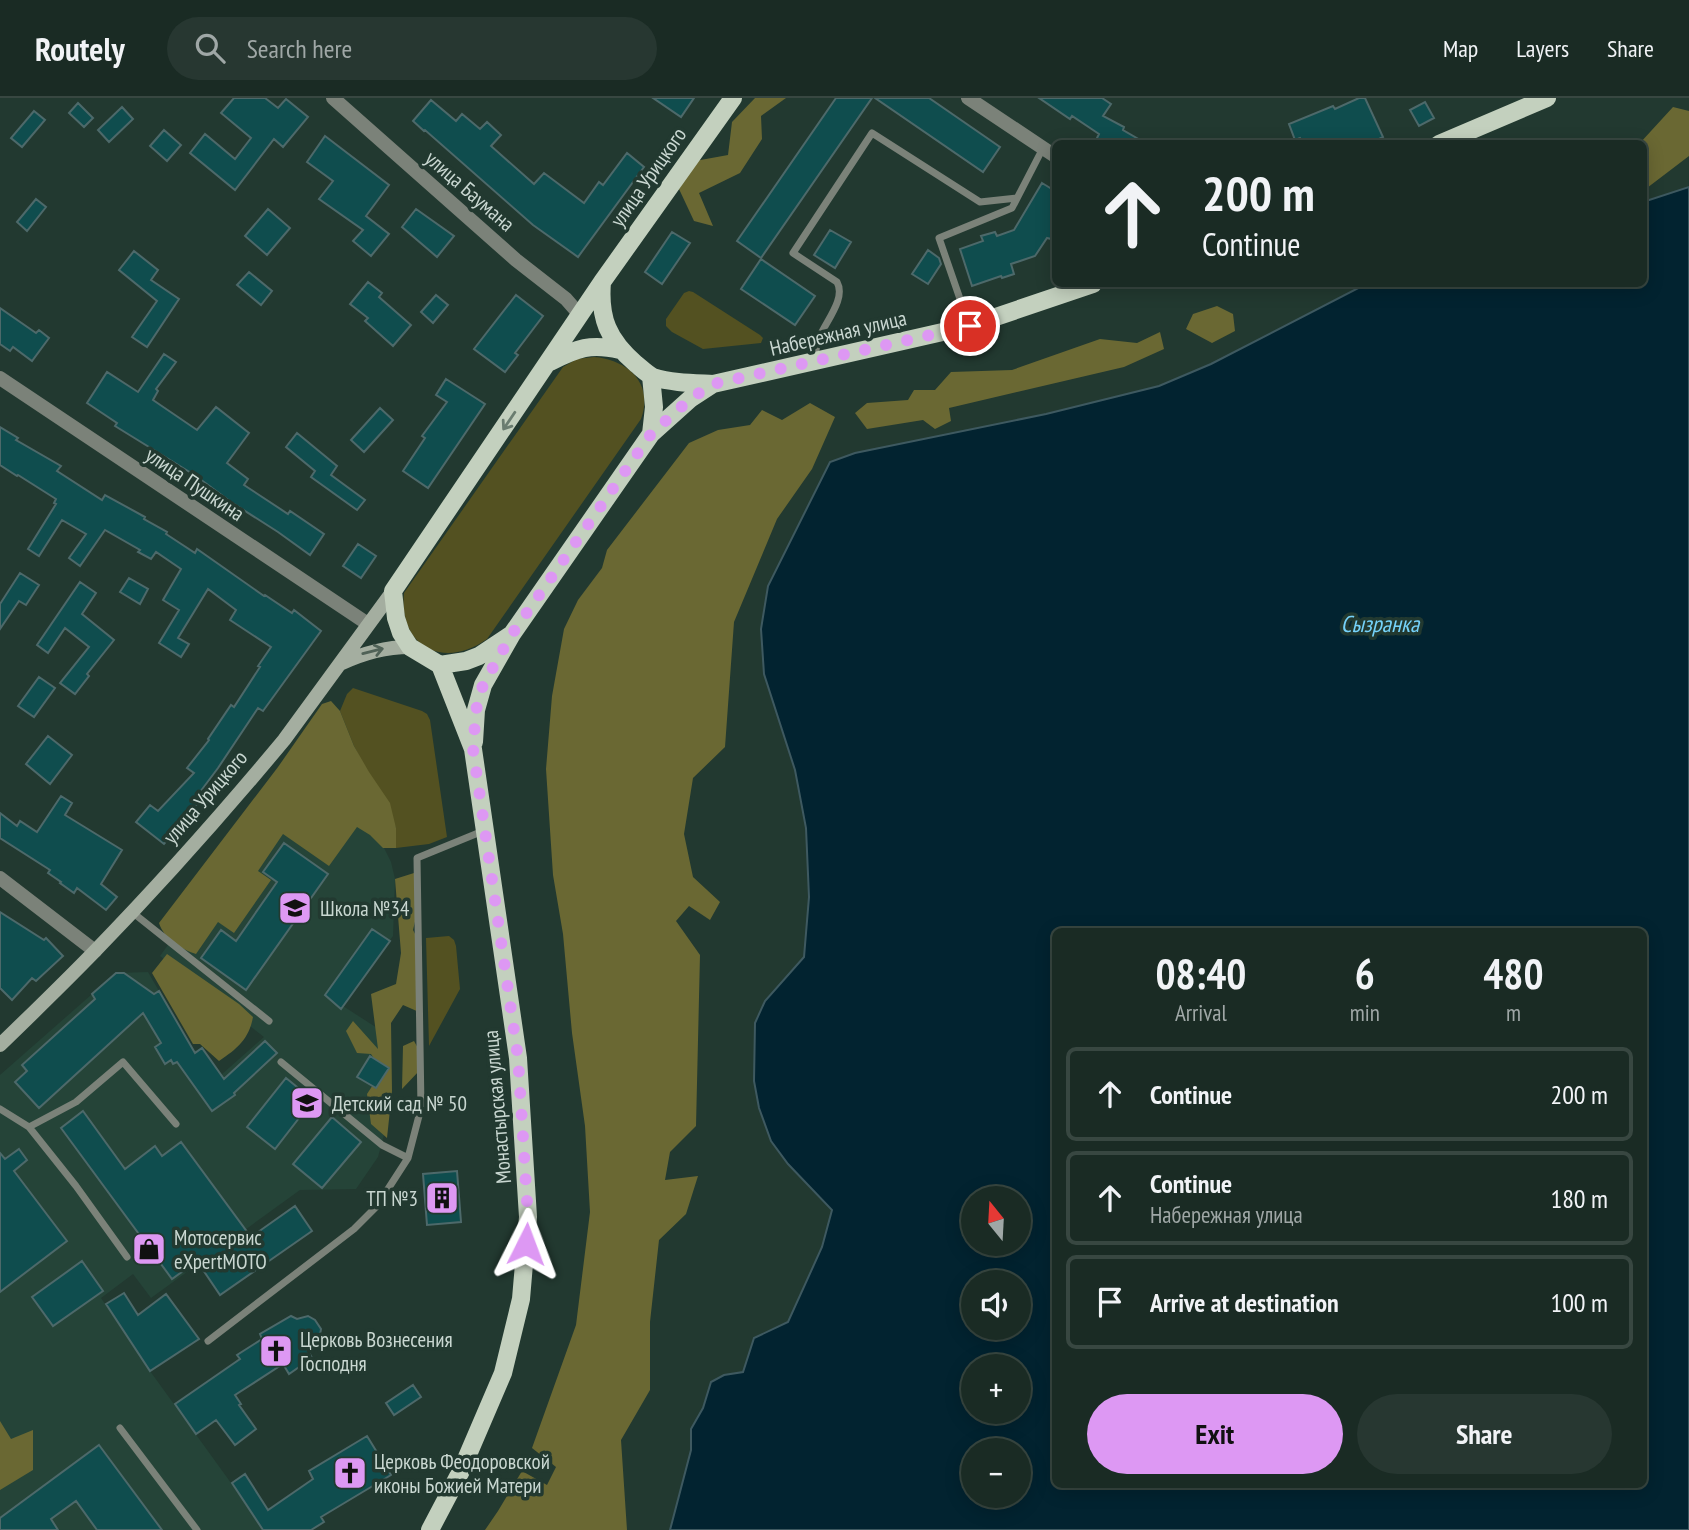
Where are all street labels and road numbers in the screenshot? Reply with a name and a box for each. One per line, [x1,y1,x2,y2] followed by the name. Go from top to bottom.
[604,122,692,232] street label: улица Урицкого
[420,145,520,237] street label: улица Баумана
[767,304,909,362] street label: Набережная улица
[140,441,250,527] street label: улица Пушкина
[157,745,253,849] street label: улица Урицкого
[477,1029,517,1185] street label: Монастырская улица

